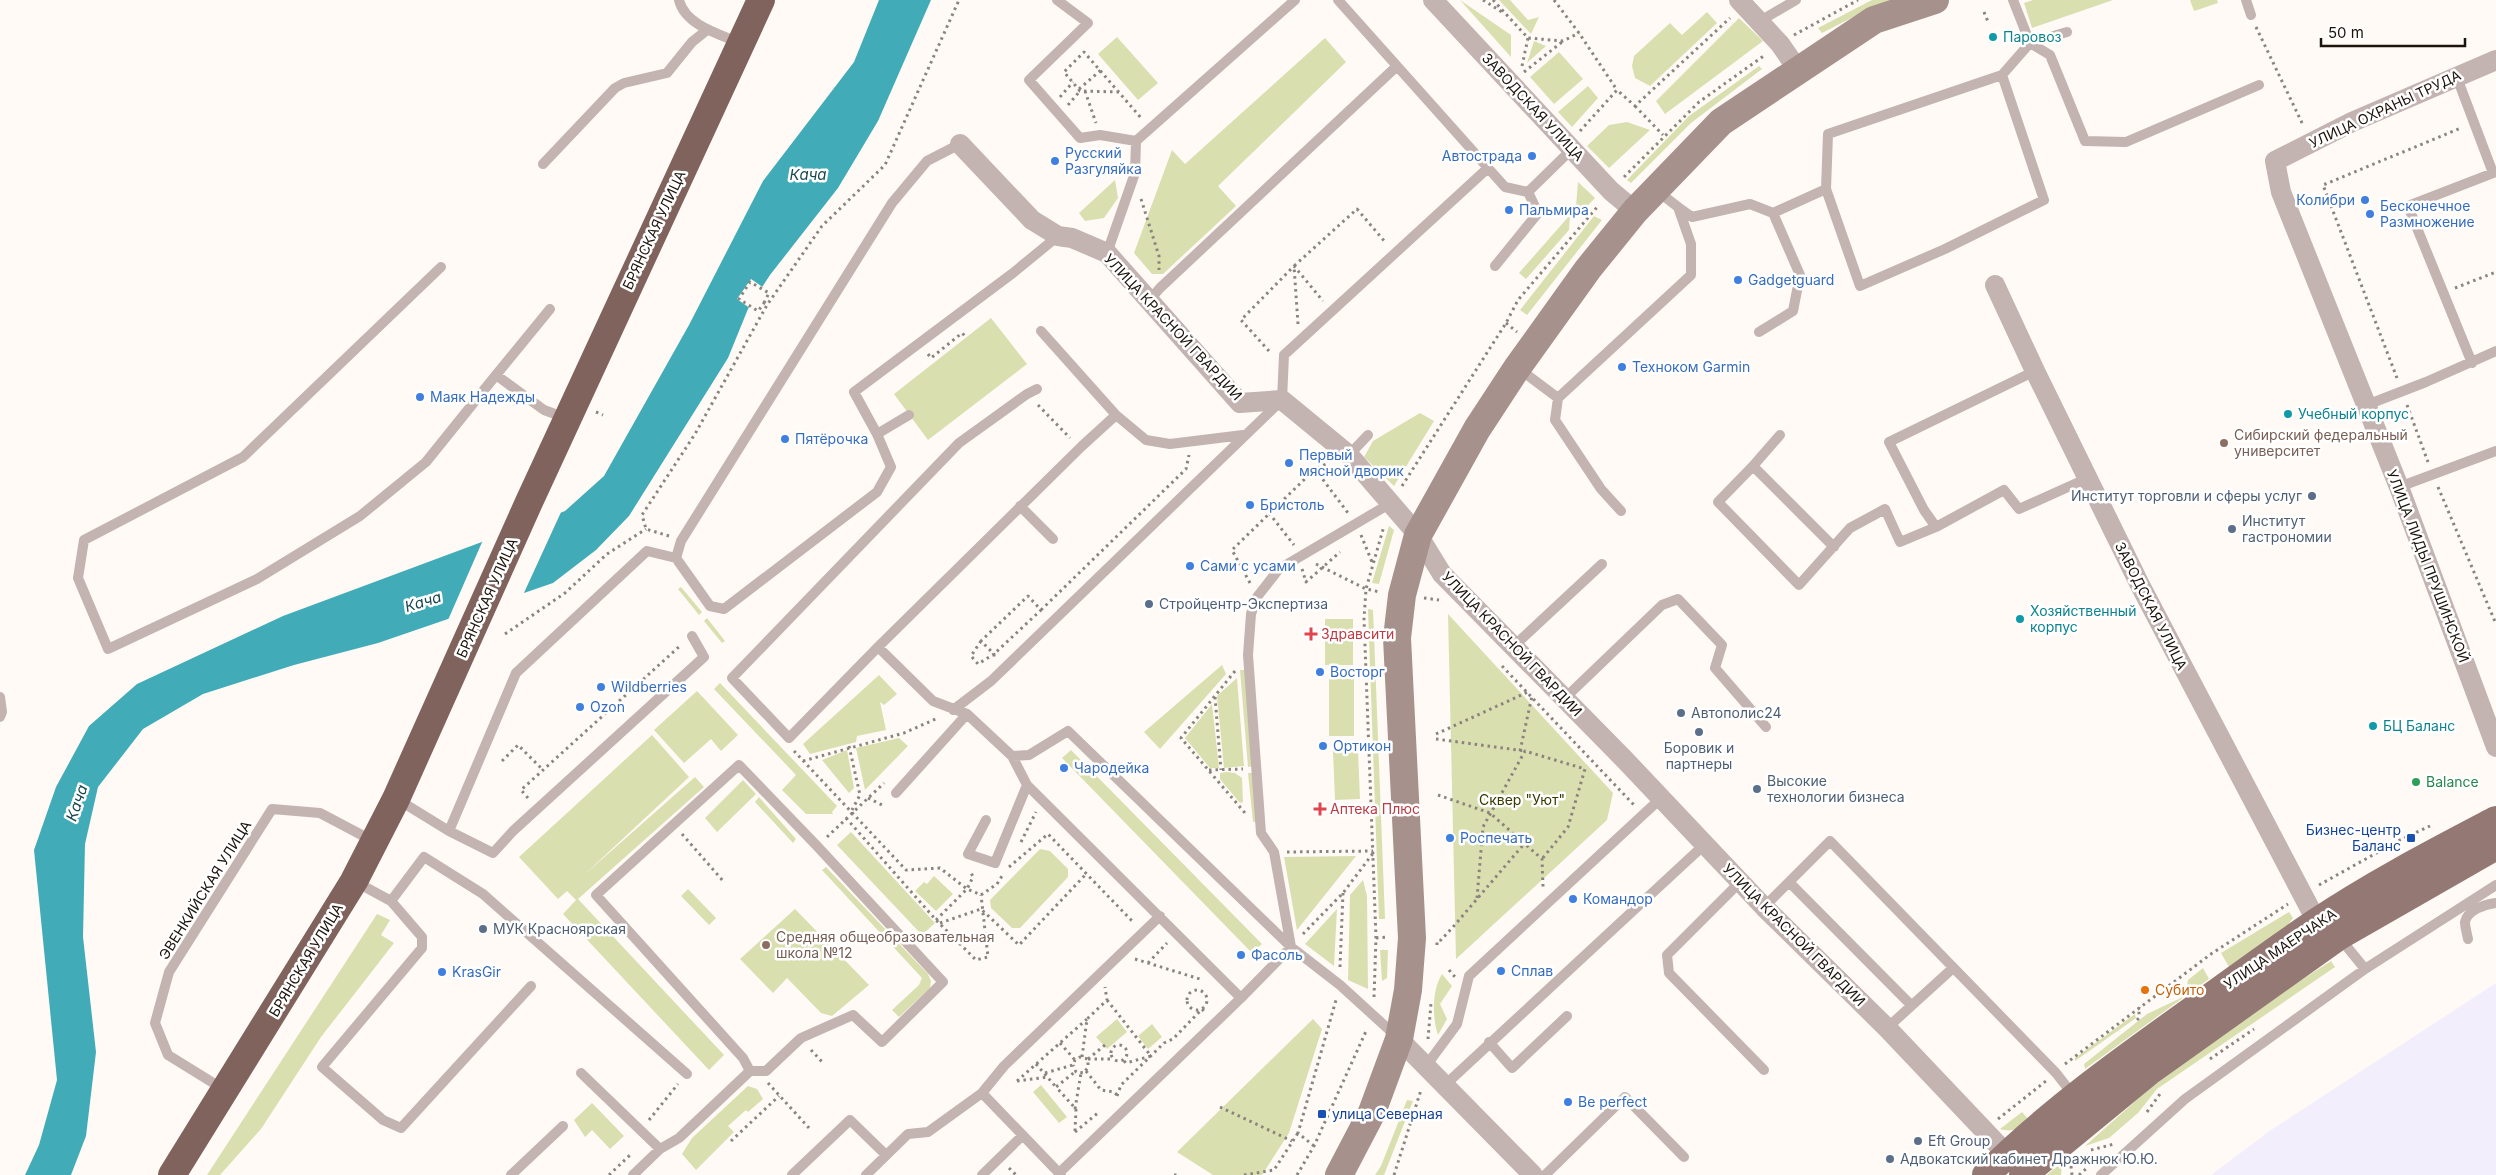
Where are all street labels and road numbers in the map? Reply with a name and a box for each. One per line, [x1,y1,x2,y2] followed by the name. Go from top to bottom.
[1479,49,1588,164] street label: ЗАВОДСКАЯ УЛИЦА
[2306,66,2464,151] street label: УЛИЦА ОХРАНЫ ТРУДА
[619,167,689,292] street label: БРЯНСКАЯ УЛИЦА
[1101,249,1247,403] street label: УЛИЦА КРАСНОЙ ГВАРДИИ
[2384,467,2474,665] street label: УЛИЦА ЛИДЫ ПРУШИНСКОЙ
[452,535,521,660] street label: БРЯНСКАЯ УЛИЦА
[2112,539,2191,673] street label: ЗАВОДСКАЯ УЛИЦА
[1439,567,1587,719] street label: УЛИЦА КРАСНОЙ ГВАРДИИ
[154,816,254,962] street label: ЭВЕНКИЙСКАЯ УЛИЦА
[1720,859,1870,1009] street label: УЛИЦА КРАСНОЙ ГВАРДИИ
[265,900,346,1020] street label: БРЯНСКАЯ УЛИЦА
[2220,905,2339,992] street label: УЛИЦА МАЕРЧАКА

